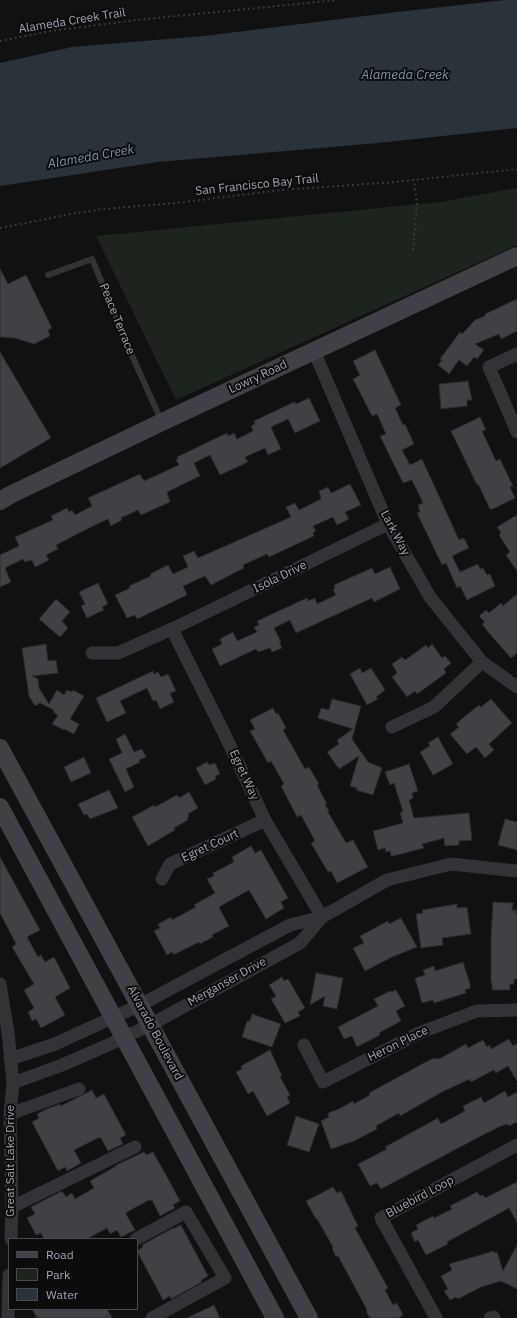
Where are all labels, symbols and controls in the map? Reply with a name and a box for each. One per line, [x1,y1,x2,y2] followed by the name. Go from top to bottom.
[17,5,127,37] street label: Alameda Creek Trail
[361,67,449,83] water label: Alameda Creek
[47,142,135,172] water label: Alameda Creek
[195,171,319,199] street label: San Francisco Bay Trail
[96,281,138,357] street label: Peace Terrace
[227,357,289,397] street label: Lowry Road
[377,508,413,558] street label: Lark Way
[251,558,309,596] street label: Isola Drive
[226,747,262,803] street label: Egret Way
[179,827,241,865] street label: Egret Court
[185,954,269,1010] street label: Merganser Drive
[124,983,186,1083] street label: Alvarado Boulevard
[366,1023,430,1065] street label: Heron Place
[4,1105,18,1217] street label: Great Salt Lake Drive
[384,1173,456,1221] street label: Bluebird Loop
[8,1238,138,1310] legend
[46,1247,74,1262] text: Road
[46,1267,70,1282] text: Park
[46,1287,78,1302] text: Water

